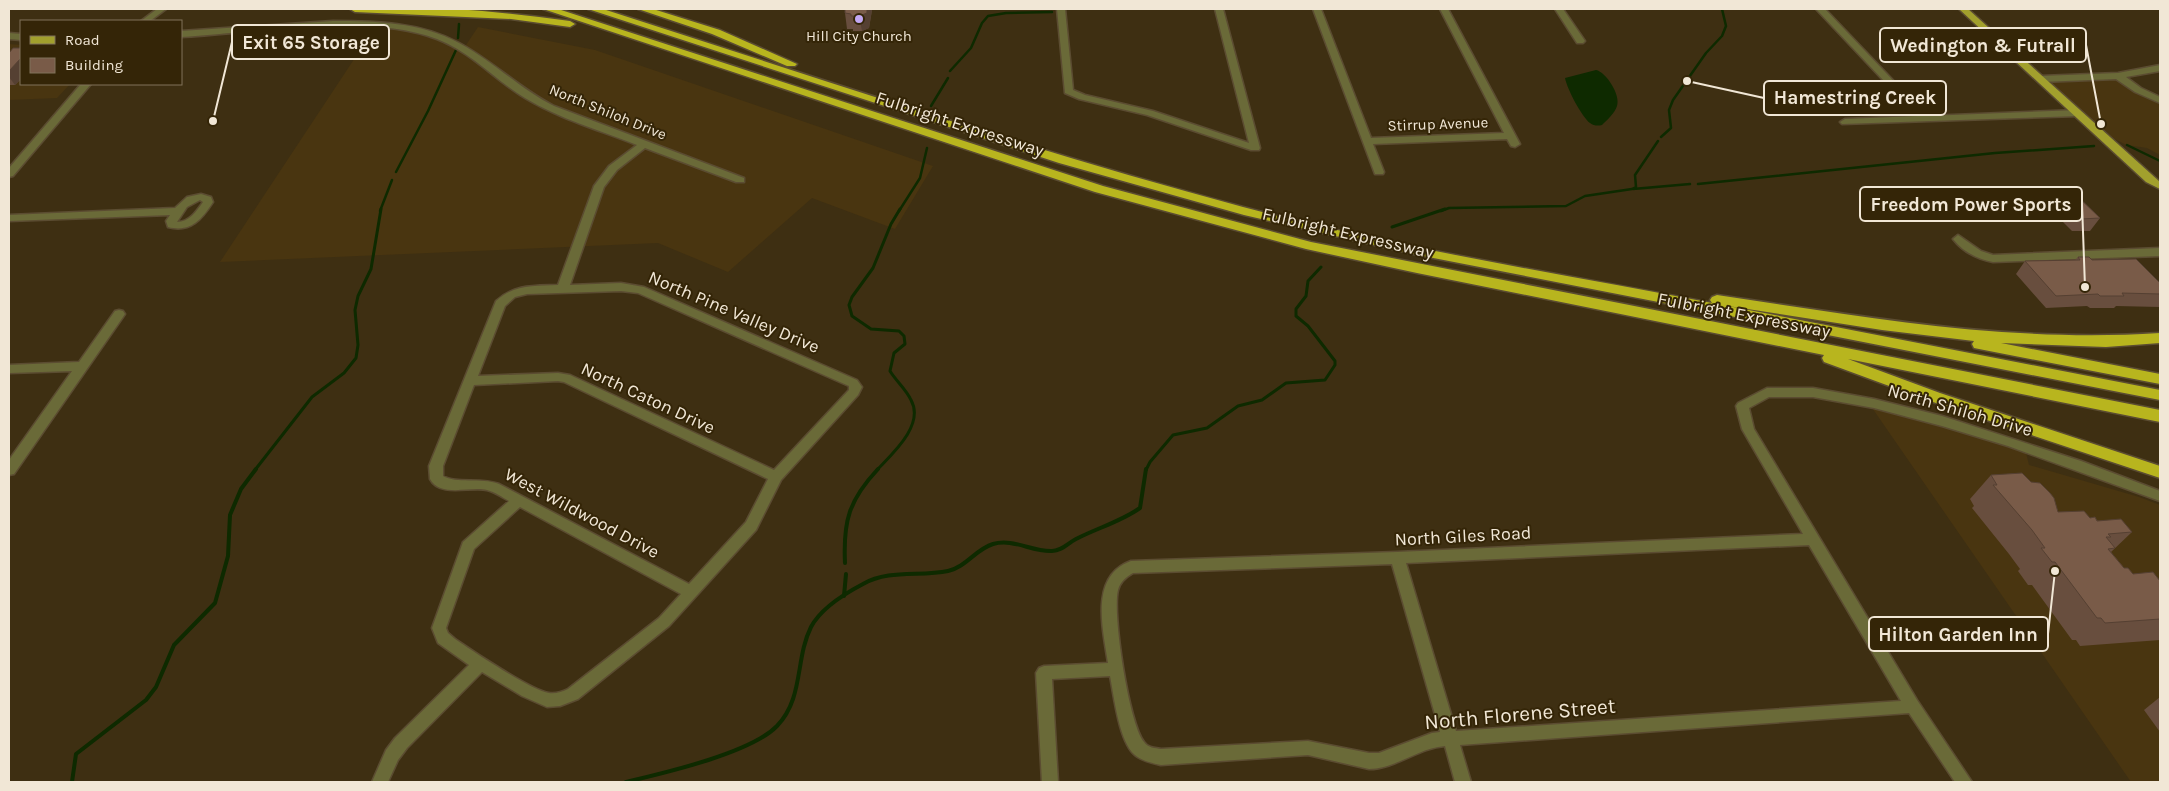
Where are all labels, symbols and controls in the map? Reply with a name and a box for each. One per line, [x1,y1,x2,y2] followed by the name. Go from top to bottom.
[853,13,865,25] marker: Hill City Church
[20,20,182,85] legend
[232,25,389,59] callout: Exit 65 Storage
[806,27,912,45] place label: Hill City Church
[1880,28,2086,62] callout: Wedington & Futrall
[65,31,100,49] text: Road
[242,32,380,54] text: Exit 65 Storage
[1890,35,2076,57] text: Wedington & Futrall
[65,56,123,74] text: Building
[547,80,669,144] street label: North Shiloh Drive
[1764,81,1946,115] callout: Hamestring Creek
[873,86,1047,162] street label: Fulbright Expressway
[1774,87,1936,109] text: Hamestring Creek
[1387,113,1489,135] street label: Stirrup Avenue
[1860,187,2082,221] callout: Freedom Power Sports
[1870,194,2072,216] text: Freedom Power Sports
[1260,203,1437,264] street label: Fulbright Expressway
[645,266,823,358] street label: North Pine Valley Drive
[1656,287,1833,343] street label: Fulbright Expressway
[578,357,718,439] street label: North Caton Drive
[1885,379,2035,441] street label: North Shiloh Drive
[501,463,663,563] street label: West Wildwood Drive
[1394,521,1532,551] street label: North Giles Road
[1869,617,2048,651] callout: Hilton Garden Inn
[1878,624,2038,646] text: Hilton Garden Inn
[1423,694,1617,734] street label: North Florene Street

